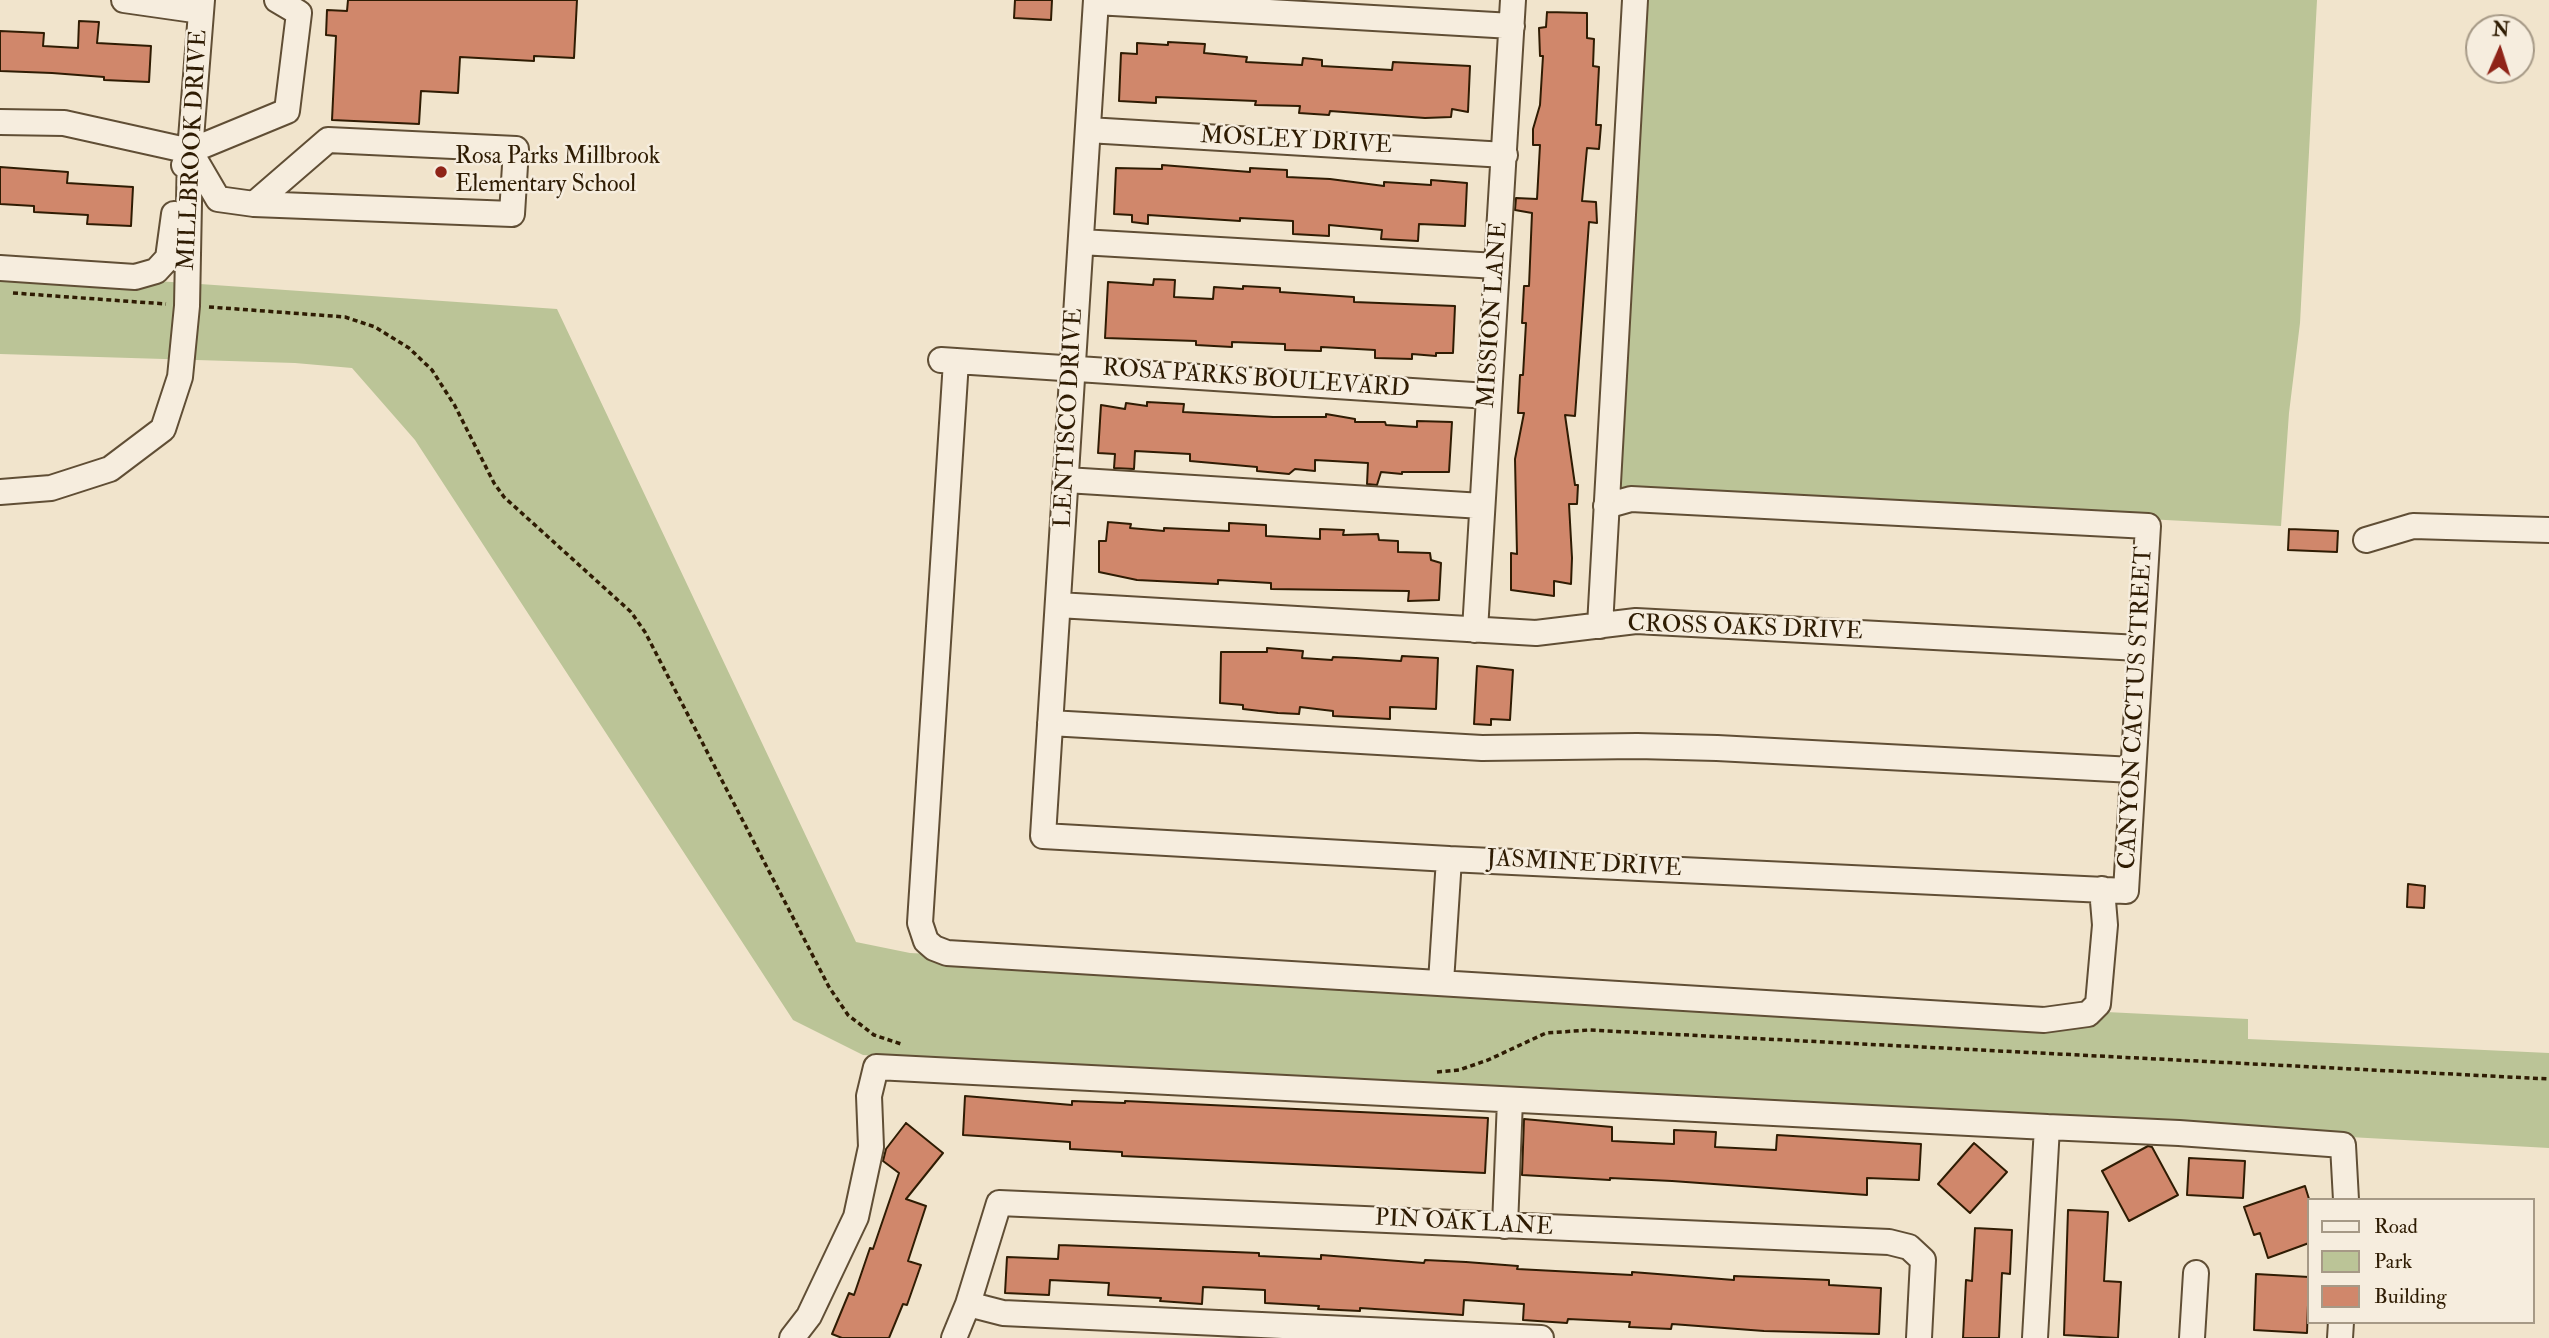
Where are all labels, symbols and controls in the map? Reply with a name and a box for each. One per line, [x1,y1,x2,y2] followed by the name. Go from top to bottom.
[2465,14,2535,84] north arrow
[2492,18,2510,42] text: N
[173,29,215,271] street label: MILLBROOK DRIVE
[1199,123,1393,161] street label: MOSLEY DRIVE
[455,144,660,200] place label: Rosa Parks Millbrook Elementary School
[433,164,449,180] marker: Rosa Parks Millbrook Elementary School
[1473,221,1515,409] street label: MISSION LANE
[1050,308,1090,528] street label: LENTISCO DRIVE
[1101,355,1411,405] street label: ROSA PARKS BOULEVARD
[2114,546,2160,870] street label: CANYON CACTUS STREET
[1627,611,1863,647] street label: CROSS OAKS DRIVE
[1486,846,1682,884] street label: JASMINE DRIVE
[2308,1198,2535,1324] legend
[1374,1205,1554,1243] street label: PIN OAK LANE
[2374,1213,2418,1240] text: Road
[2374,1248,2412,1275] text: Park
[2374,1283,2447,1310] text: Building

